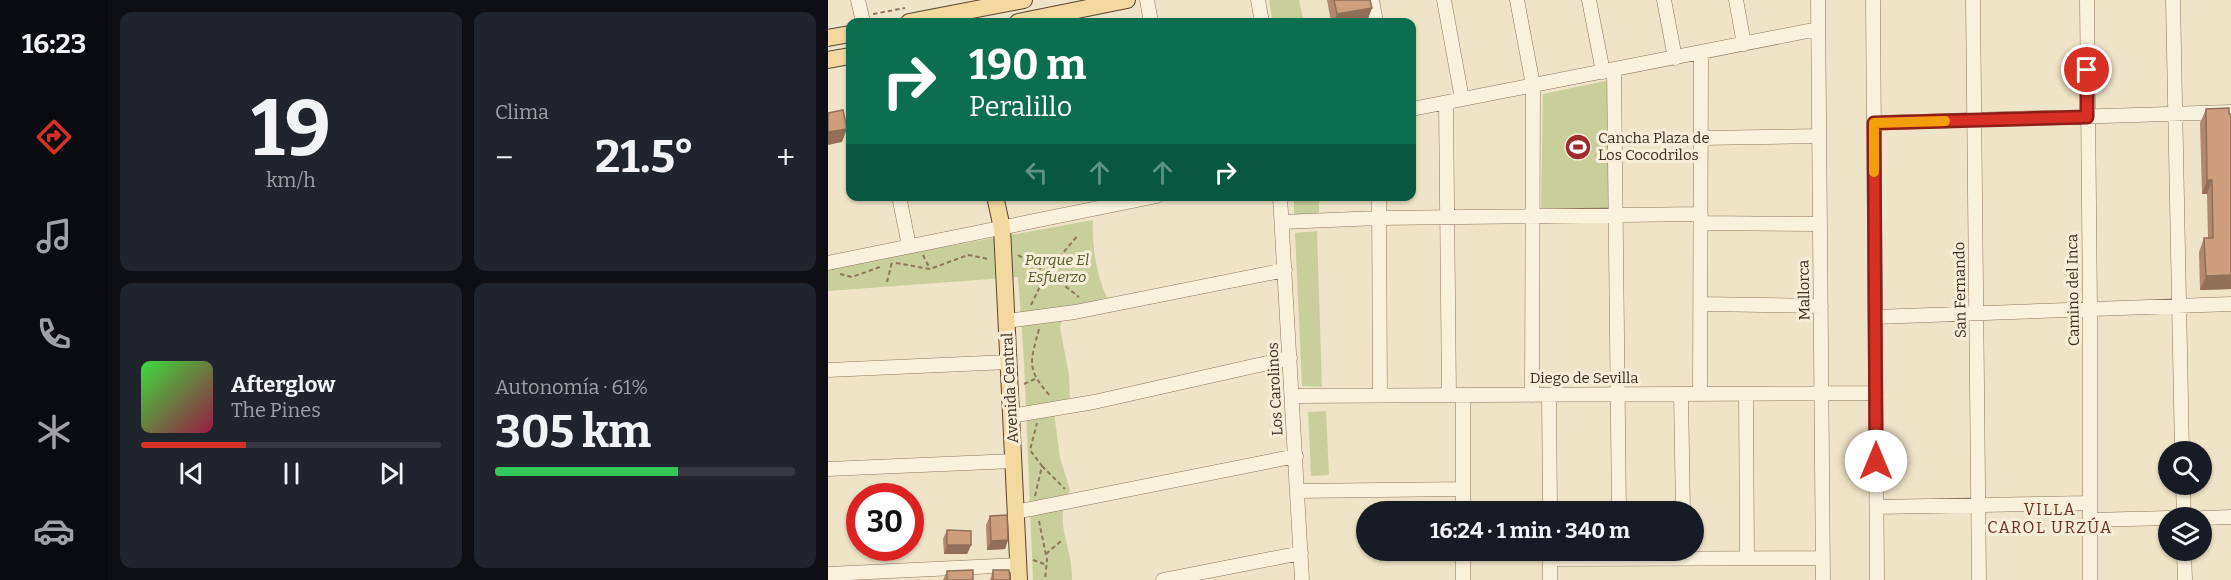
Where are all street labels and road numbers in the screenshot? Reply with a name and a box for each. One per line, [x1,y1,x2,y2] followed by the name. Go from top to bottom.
[2063,234,2083,346] street label: Camino del Inca
[1950,242,1970,338] street label: San Fernando
[1794,260,1814,320] street label: Mallorca
[998,332,1022,444] street label: Avenida Central
[1264,342,1286,436] street label: Los Carolinos
[1530,369,1638,387] street label: Diego de Sevilla

